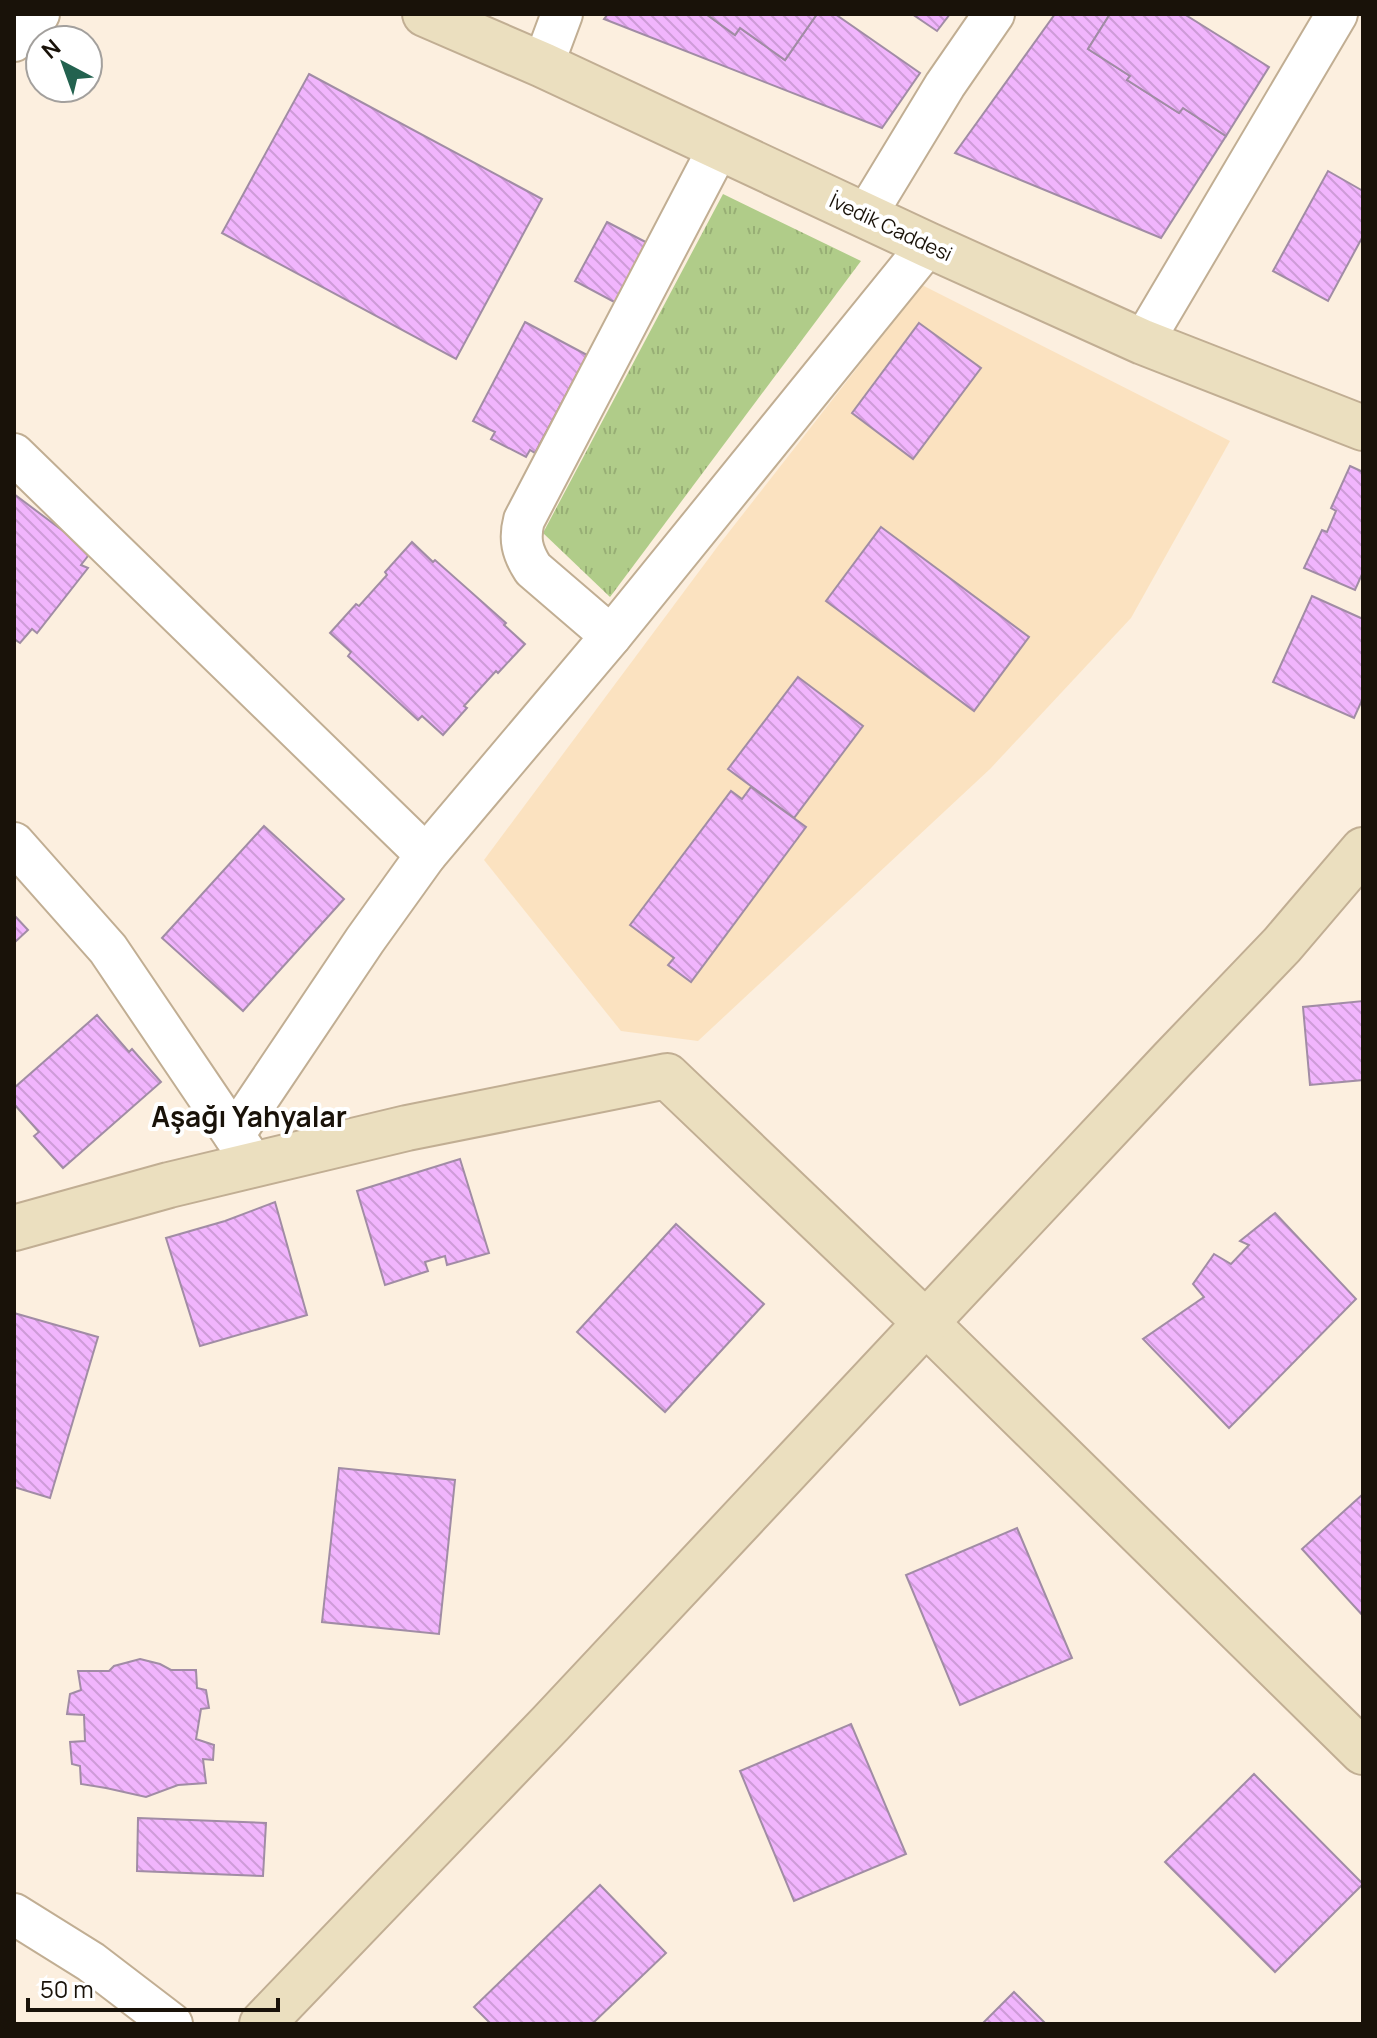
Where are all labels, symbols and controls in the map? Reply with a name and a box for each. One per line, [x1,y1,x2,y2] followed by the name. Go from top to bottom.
[24,24,104,104] north arrow
[35,32,67,65] text: N
[825,187,957,267] street label: İvedik Caddesi
[151,1097,347,1135] district label: Aşağı Yahyalar
[28,1962,278,2012] scale bar
[40,1972,94,2005] text: 50 m

